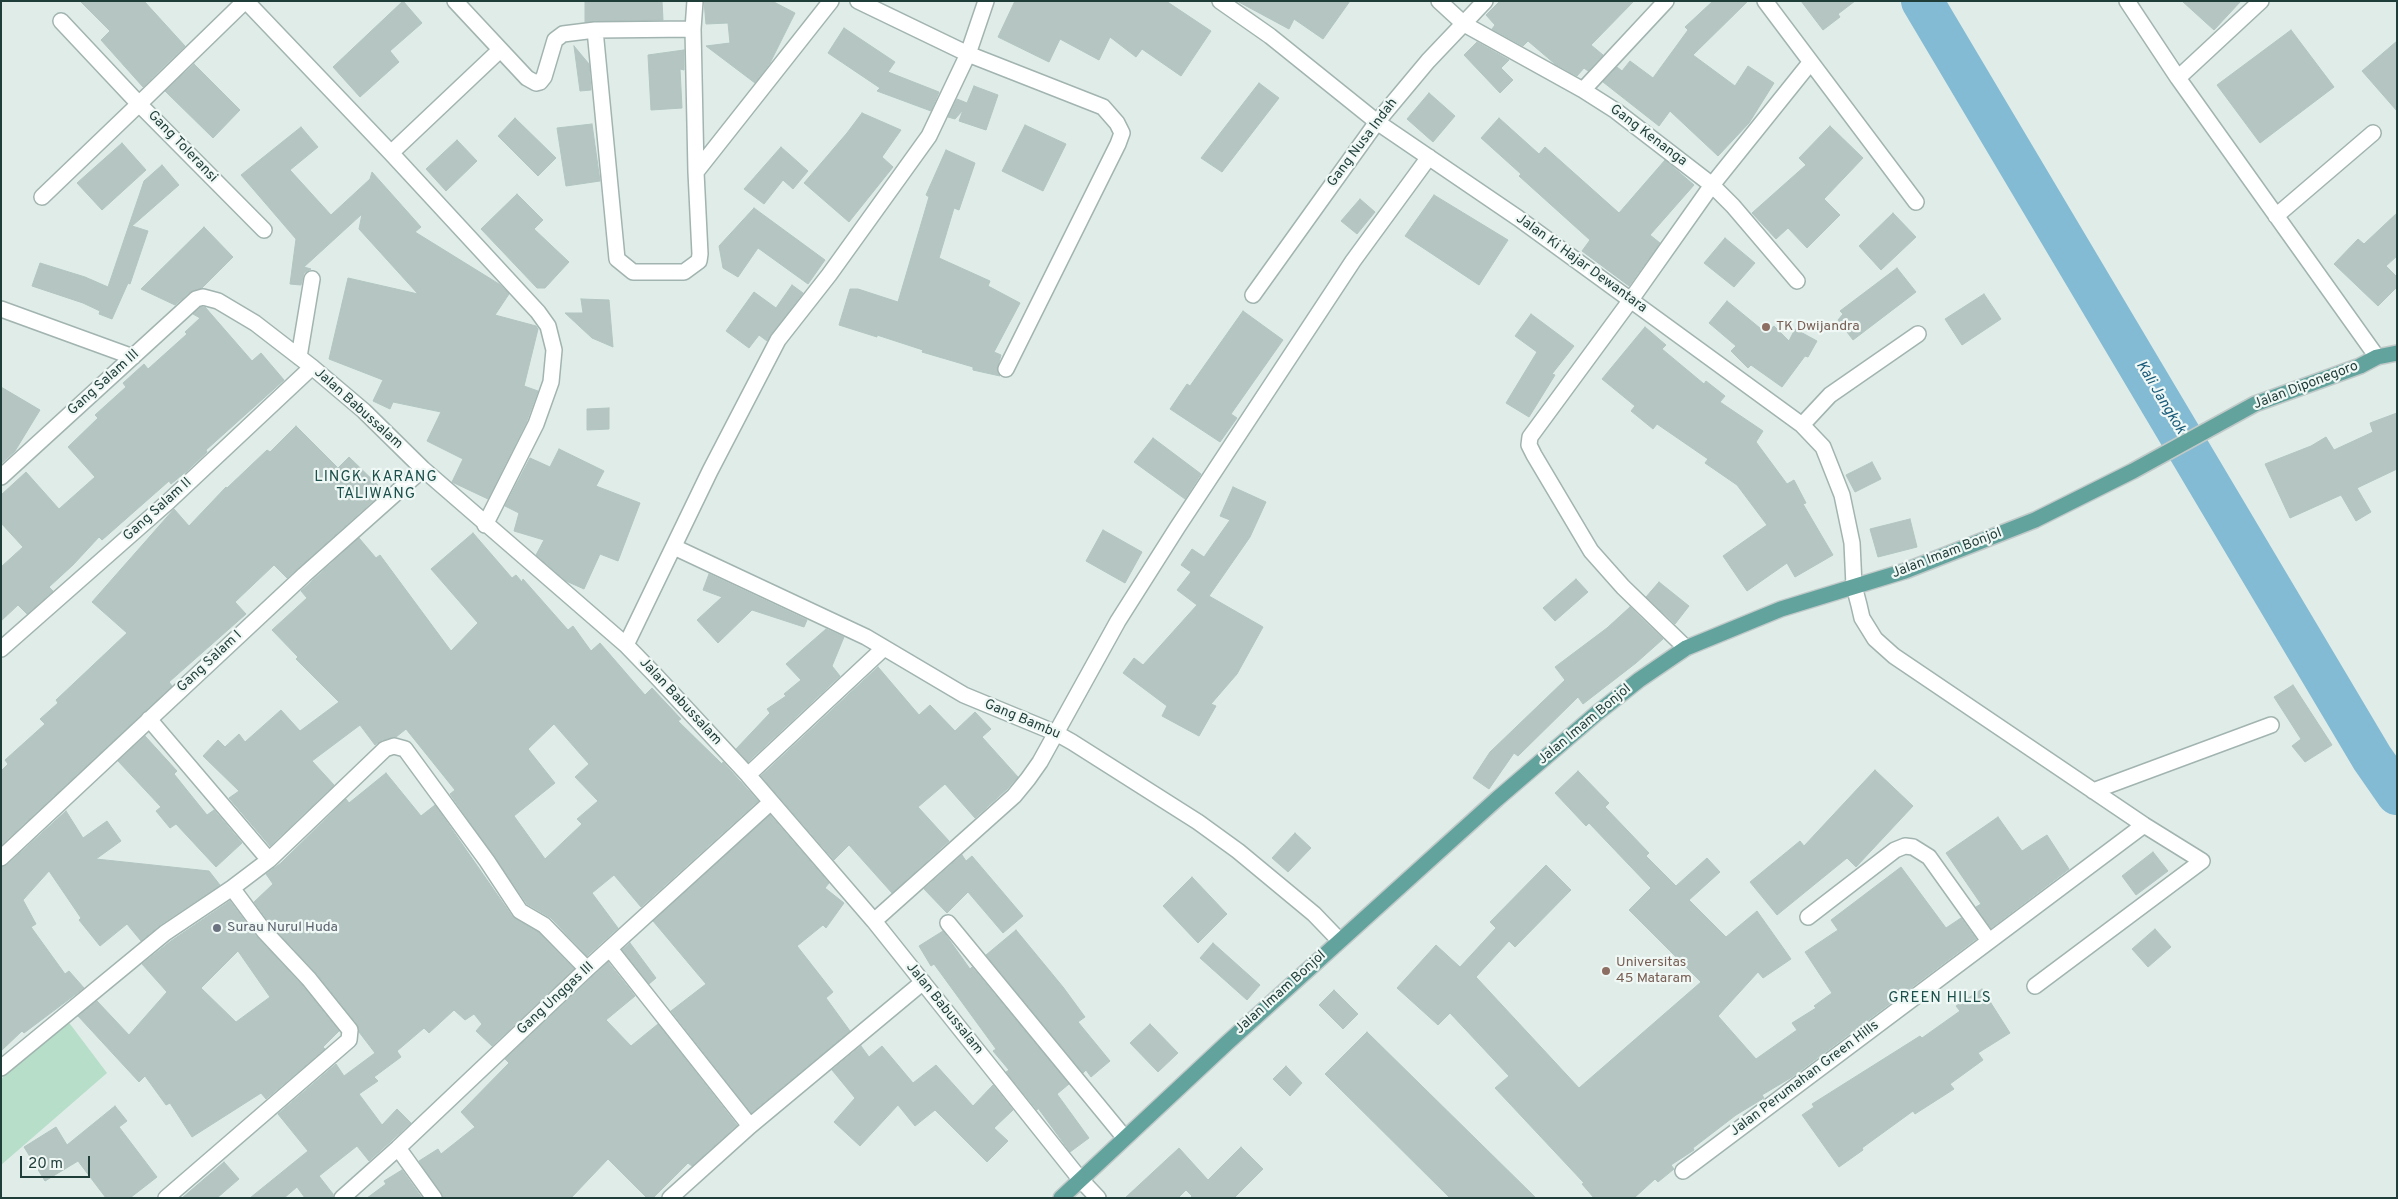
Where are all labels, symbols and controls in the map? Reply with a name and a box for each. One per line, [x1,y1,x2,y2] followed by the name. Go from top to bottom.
[1324,95,1402,191] street label: Gang Nusa Indah
[1606,102,1690,170] street label: Gang Kenanga
[144,108,220,186] street label: Gang Toleransi
[1512,211,1650,317] street label: Jalan Ki Hajar Dewantara
[1776,319,1860,335] place label: TK Dwijandra
[1760,321,1772,333] marker: TK Dwijandra
[65,347,143,419] street label: Gang Salam III
[2131,358,2189,438] water label: Kali Jangkok
[2251,358,2361,414] street label: Jalan Diponegoro
[310,365,406,453] street label: Jalan Babussalam
[313,469,439,504] district label: LINGK. KARANG TALIWANG
[120,475,196,545] street label: Gang Salam II
[1890,525,2004,583] street label: Jalan Imam Bonjol
[174,628,246,696] street label: Gang Salam I
[635,655,725,749] street label: Jalan Babussalam
[1535,681,1635,769] street label: Jalan Imam Bonjol
[981,696,1063,744] street label: Gang Bambu
[227,920,338,936] place label: Surau Nurul Huda
[211,922,223,934] marker: Surau Nurul Huda
[1232,948,1330,1038] street label: Jalan Imam Bonjol
[1616,955,1692,988] place label: Universitas 45 Mataram
[514,959,598,1039] street label: Gang Unggas III
[902,960,986,1058] street label: Jalan Babussalam
[1600,965,1612,977] marker: Universitas 45 Mataram
[1887,990,1993,1008] district label: GREEN HILLS
[1727,1018,1883,1140] street label: Jalan Perumahan Green Hills
[22,1146,92,1178] scale bar
[28,1155,63,1174] text: 20 m

